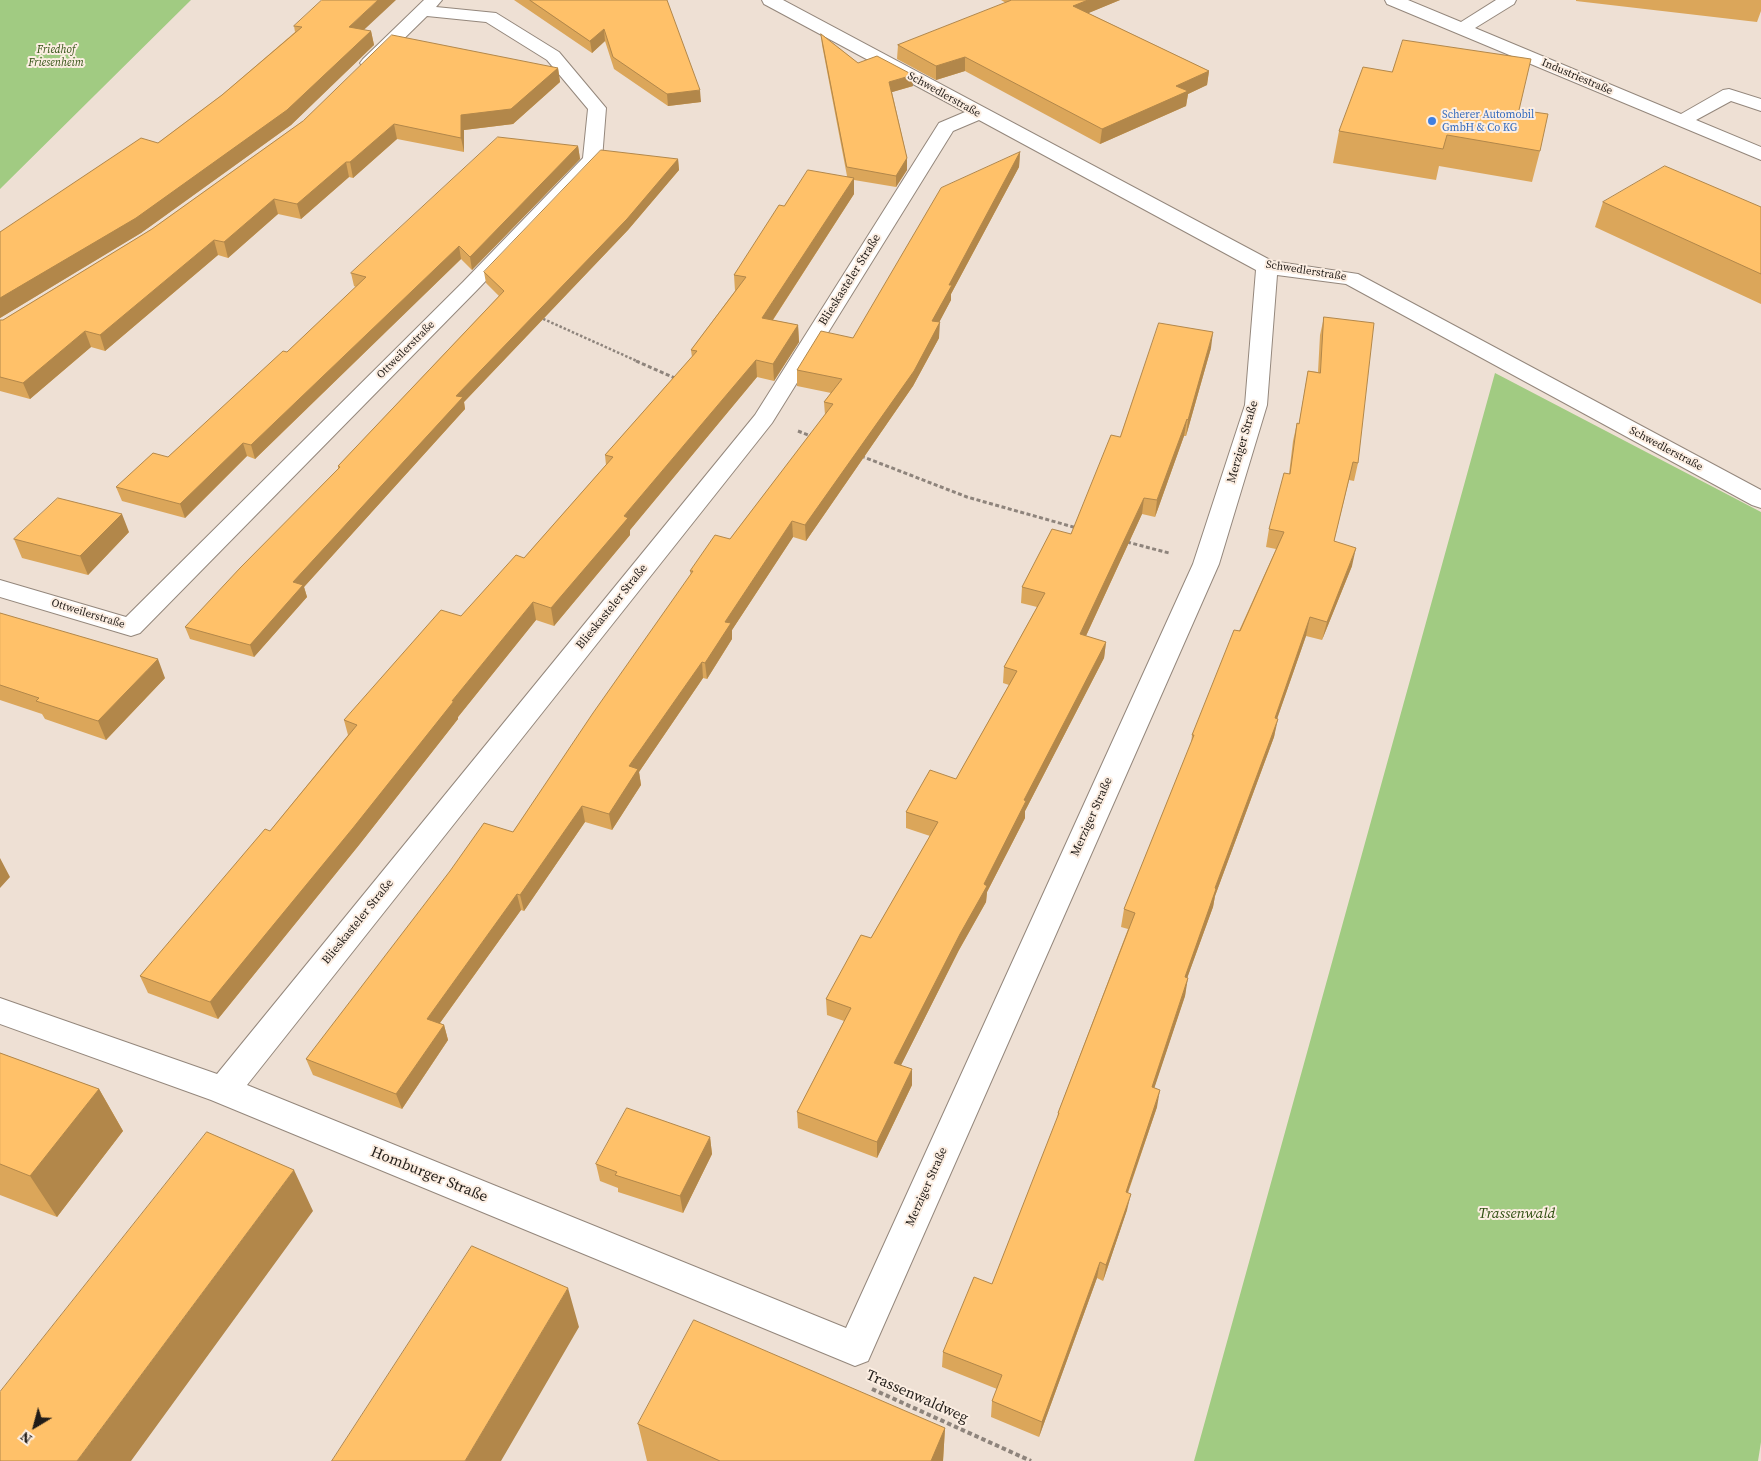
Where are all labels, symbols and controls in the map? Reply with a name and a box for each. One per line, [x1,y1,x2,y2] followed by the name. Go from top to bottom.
[28,43,84,69] park label: Friedhof Friesenheim
[1540,56,1614,98] street label: Industriestraße
[905,70,983,120] street label: Schwedlerstraße
[1442,108,1534,134] place label: Scherer Automobil GmbH & Co KG
[1426,115,1438,127] marker: Scherer Automobil GmbH & Co KG
[816,232,884,328] street label: Blieskasteler Straße
[1265,258,1347,284] street label: Schwedlerstraße
[374,318,438,382] street label: Ottweilerstraße
[1224,399,1262,485] street label: Merziger Straße
[1627,424,1705,474] street label: Schwedlerstraße
[573,562,651,652] street label: Blieskasteler Straße
[50,597,126,631] street label: Ottweilerstraße
[1068,775,1116,859] street label: Merziger Straße
[319,877,397,967] street label: Blieskasteler Straße
[368,1143,490,1207] street label: Homburger Straße
[903,1145,951,1229] street label: Merziger Straße
[1479,1205,1555,1223] park label: Trassenwald
[863,1366,971,1428] street label: Trassenwaldweg
[10,1401,60,1451] north arrow
[16,1427,36,1449] text: N

